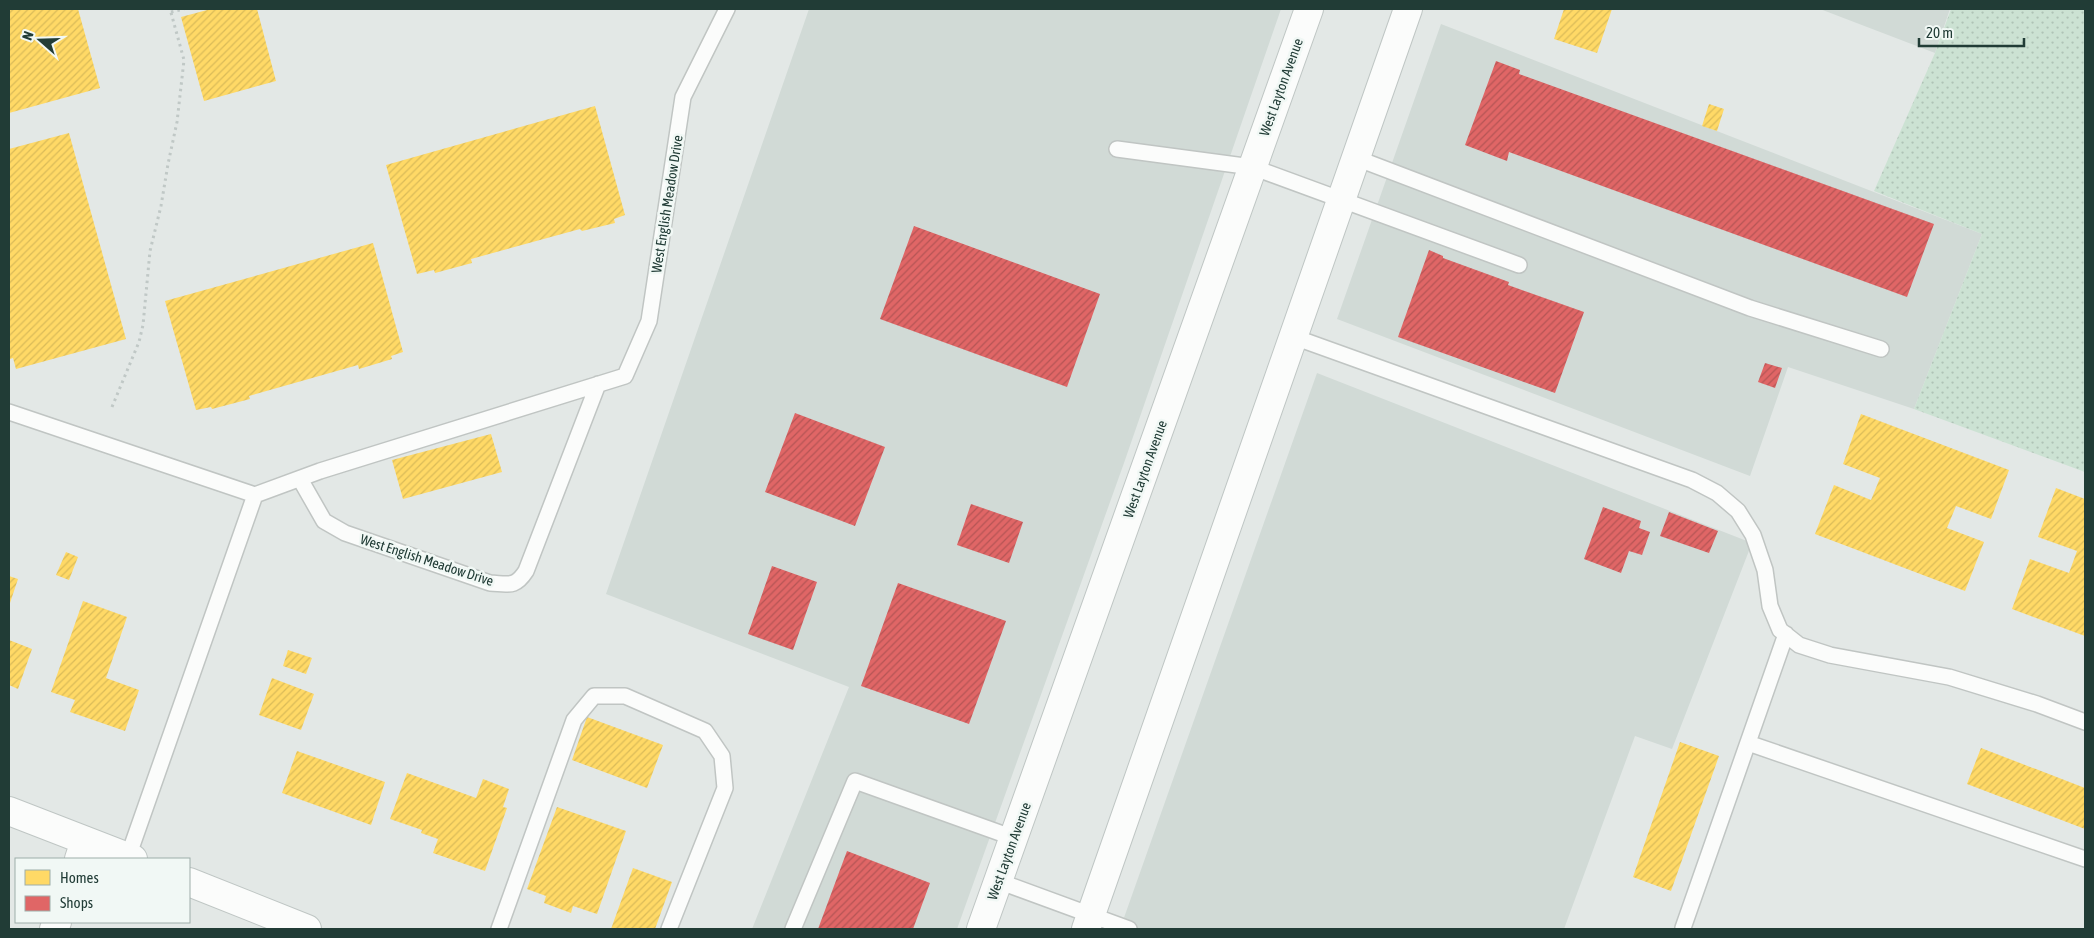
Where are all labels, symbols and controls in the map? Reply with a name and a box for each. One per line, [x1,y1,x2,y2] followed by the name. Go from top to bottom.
[15,15,65,65] north arrow
[1919,15,2024,47] scale bar
[1926,24,1953,41] text: 20 m
[19,29,37,42] text: N
[1256,36,1306,138] street label: West Layton Avenue
[648,134,686,274] street label: West English Meadow Drive
[1120,418,1170,520] street label: West Layton Avenue
[358,531,496,589] street label: West English Meadow Drive
[984,800,1034,902] street label: West Layton Avenue
[15,858,190,923] legend
[60,869,99,886] text: Homes
[60,894,93,911] text: Shops

